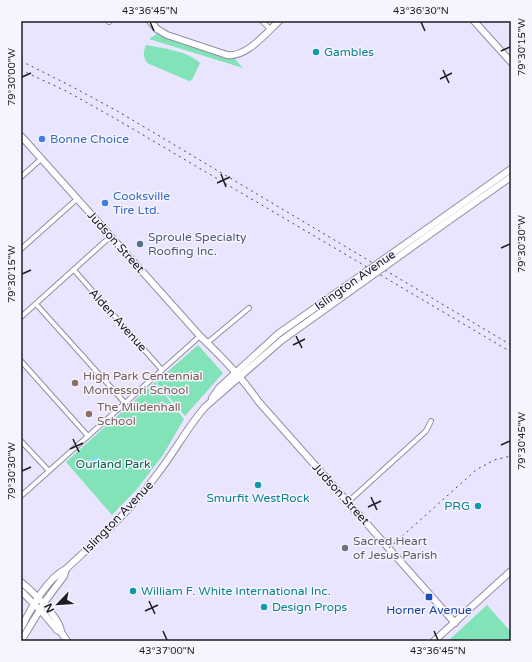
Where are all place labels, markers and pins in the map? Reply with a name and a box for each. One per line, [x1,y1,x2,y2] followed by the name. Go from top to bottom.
[324,45,374,59] place label: Gambles
[311,47,321,57] marker: Gambles
[50,132,129,146] place label: Bonne Choice
[37,134,47,144] marker: Bonne Choice
[113,189,170,217] place label: Cooksville Tire Ltd.
[100,198,110,208] marker: Cooksville Tire Ltd.
[148,230,247,258] place label: Sproule Specialty Roofing Inc.
[135,239,145,249] marker: Sproule Specialty Roofing Inc.
[83,369,202,397] place label: High Park Centennial Montessori School
[70,378,80,388] marker: High Park Centennial Montessori School
[97,400,181,428] place label: The Mildenhall School
[84,409,94,419] marker: The Mildenhall School
[253,480,263,490] marker: Smurfit WestRock
[207,491,310,505] place label: Smurfit WestRock
[444,499,470,513] place label: PRG
[473,501,483,511] marker: PRG
[353,534,437,562] place label: Sacred Heart of Jesus Parish
[340,543,350,553] marker: Sacred Heart of Jesus Parish
[141,584,331,598] place label: William F. White International Inc.
[128,586,138,596] marker: William F. White International Inc.
[424,592,434,602] marker: Horner Avenue
[272,600,348,614] place label: Design Props
[259,602,269,612] marker: Design Props
[386,603,472,617] place label: Horner Avenue

